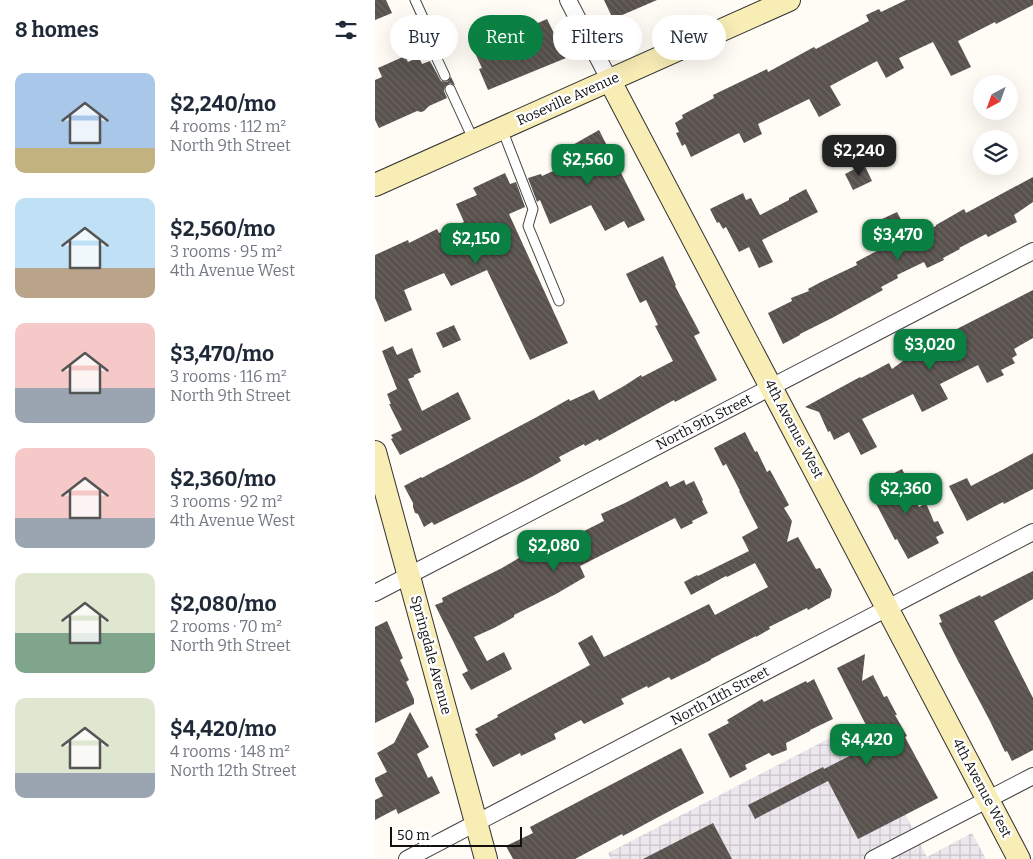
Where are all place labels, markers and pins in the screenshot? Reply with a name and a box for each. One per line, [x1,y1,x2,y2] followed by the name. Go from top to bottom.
[818,134,900,177] pin: $2,240
[547,144,629,186] pin: $2,560
[857,218,939,261] pin: $3,470
[435,222,517,265] pin: $2,150
[889,328,971,371] pin: $3,020
[865,472,947,515] pin: $2,360
[513,530,595,572] pin: $2,080
[826,724,908,766] pin: $4,420

